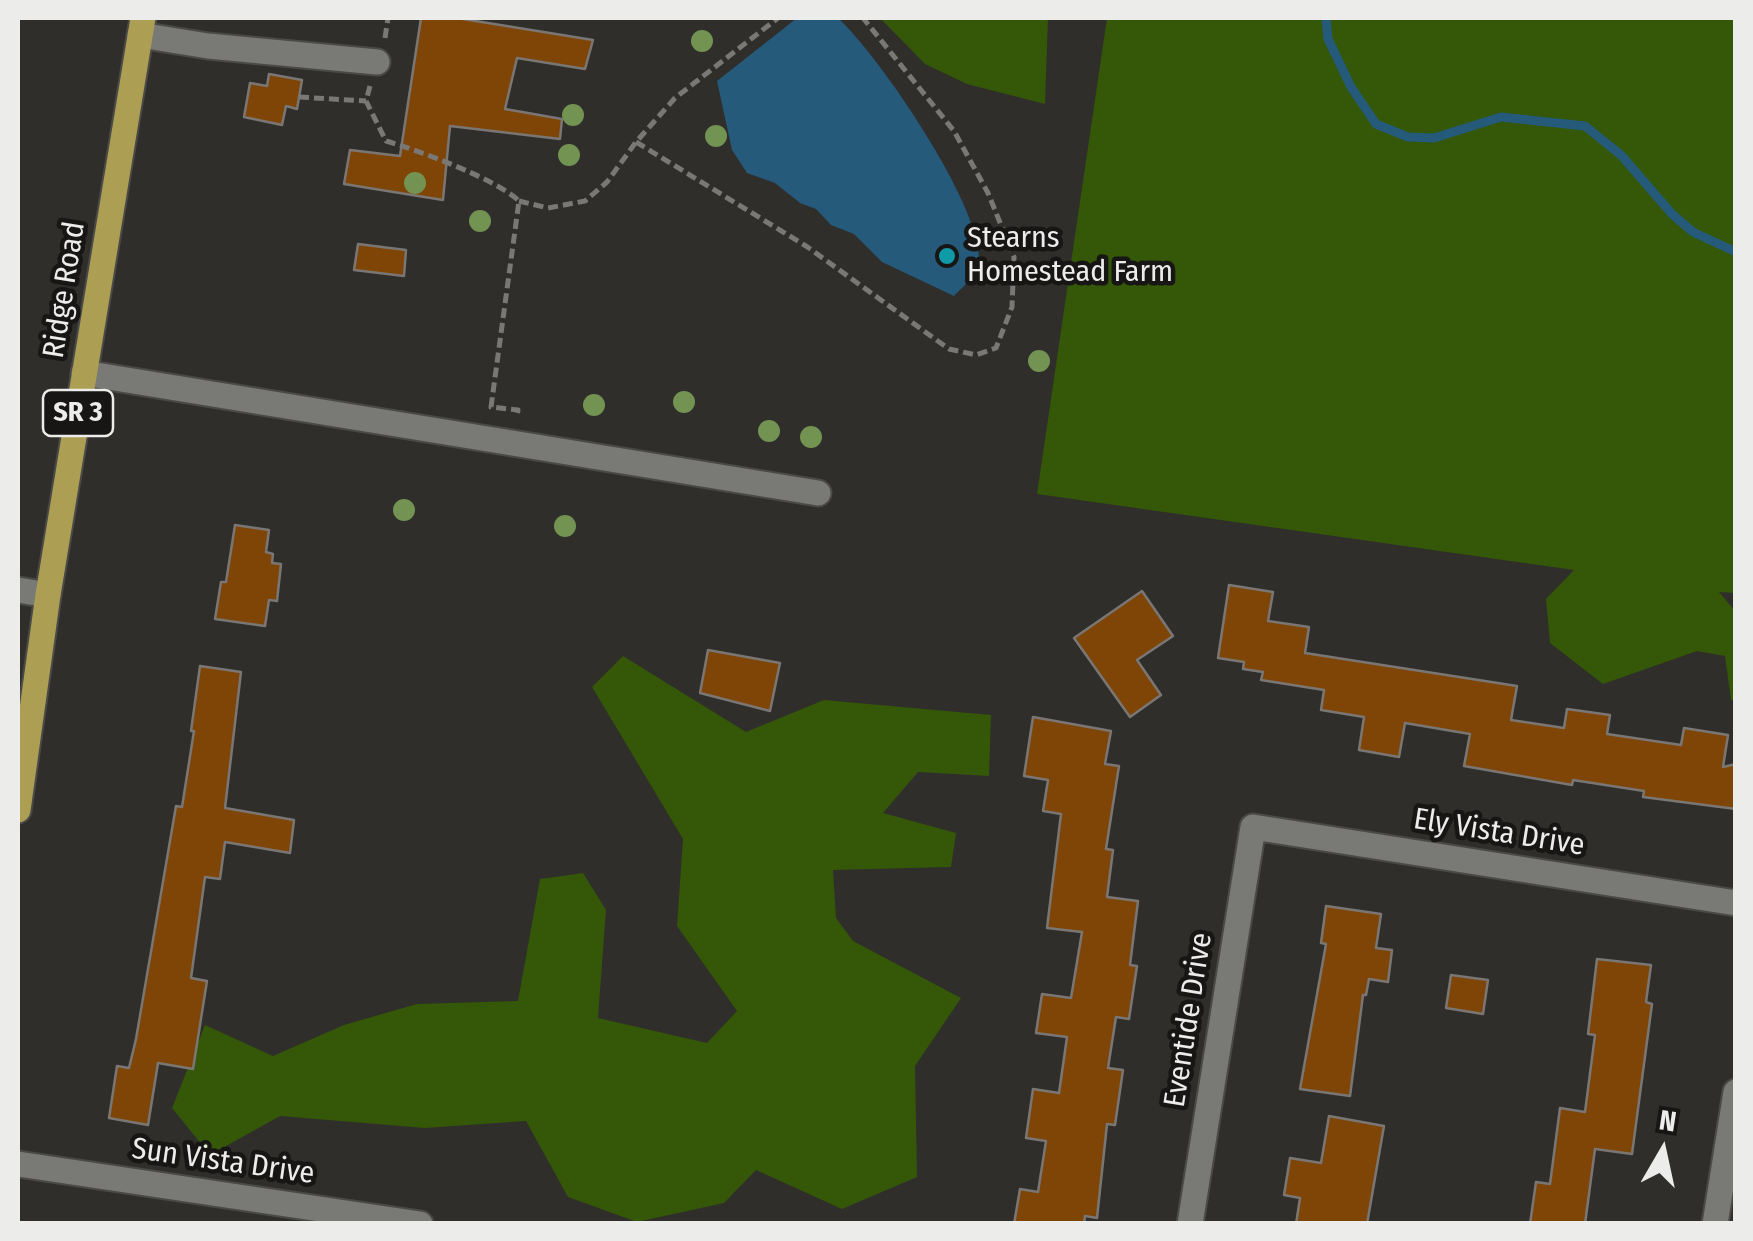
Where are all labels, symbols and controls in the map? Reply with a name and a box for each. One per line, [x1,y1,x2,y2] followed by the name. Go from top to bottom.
[36,219,94,361] street label: Ridge Road
[967,221,1173,292] place label: Stearns Homestead Farm
[936,245,958,267] marker: Stearns Homestead Farm
[43,390,113,436] road number: SR 3
[1411,802,1587,864] street label: Ely Vista Drive
[1157,930,1221,1110] street label: Eventide Drive
[1613,1101,1713,1201] north arrow
[1657,1103,1679,1138] text: N
[129,1131,317,1193] street label: Sun Vista Drive

